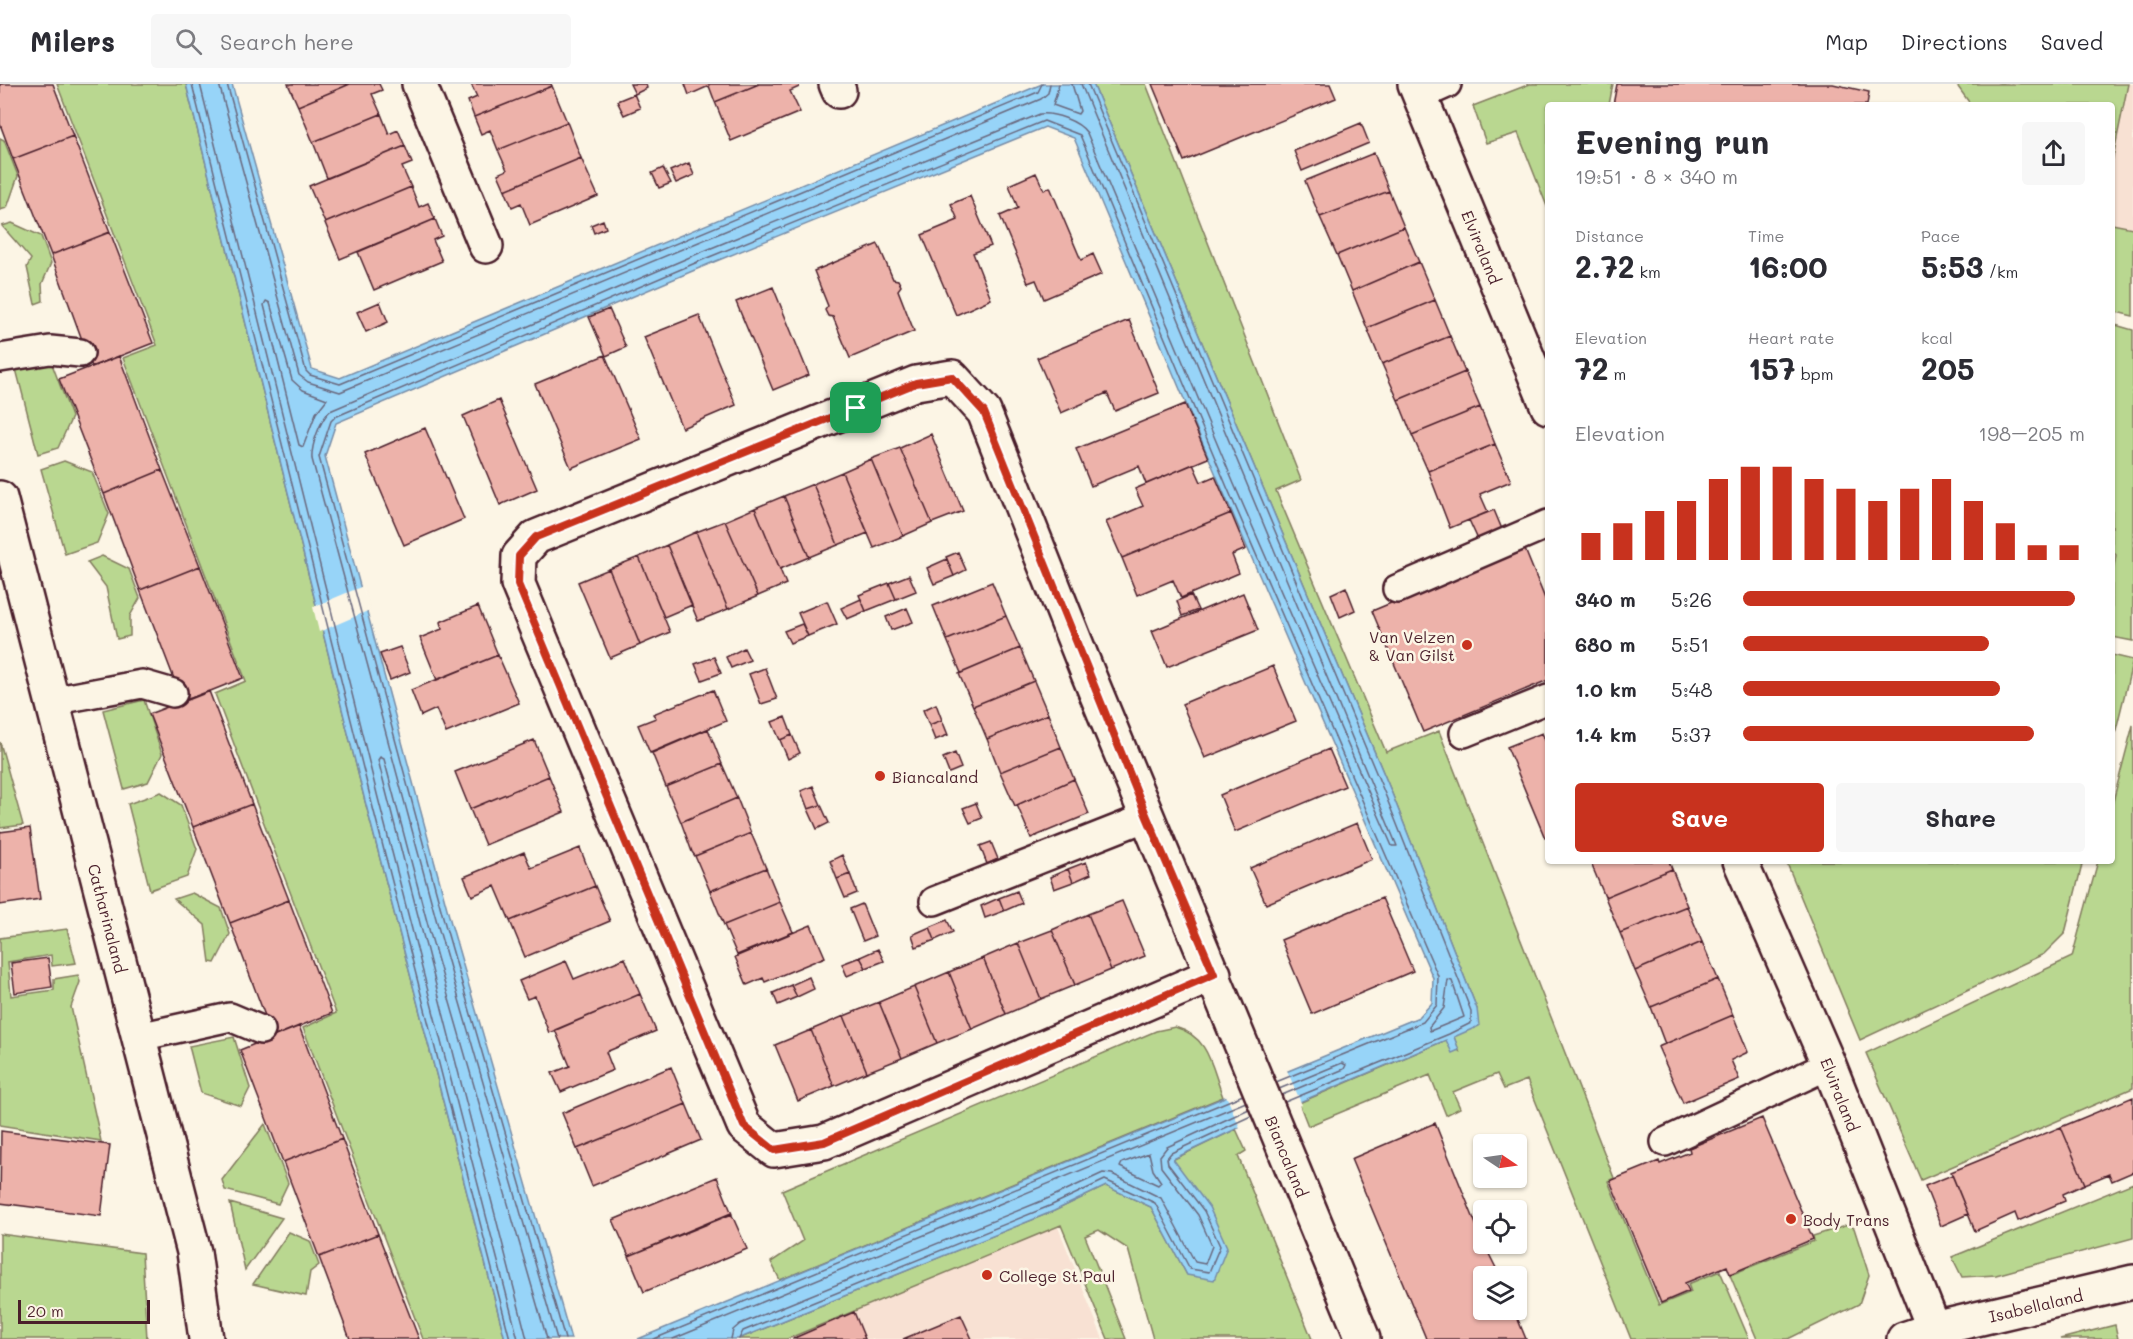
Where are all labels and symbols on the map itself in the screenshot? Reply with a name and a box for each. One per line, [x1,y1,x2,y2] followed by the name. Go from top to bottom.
[1458,207,1506,287] street label: Elviraland
[830,382,881,433] pin
[1369,626,1455,665] place label: Van Velzen & Van Gilst
[1460,638,1474,652] marker: Van Velzen & Van Gilst
[892,766,978,787] place label: Biancaland
[873,769,887,783] marker: Biancaland
[84,861,132,975] street label: Catharinaland
[1816,1054,1865,1134] street label: Elviraland
[1261,1112,1314,1200] street label: Biancaland
[1473,1134,1527,1188] north arrow
[1803,1209,1890,1230] place label: Body Trans
[1784,1212,1798,1226] marker: Body Trans
[999,1265,1115,1286] place label: College St.Paul
[980,1268,994,1282] marker: College St.Paul
[1986,1284,2085,1326] street label: Isabellaland
[18,1297,150,1324] scale bar

